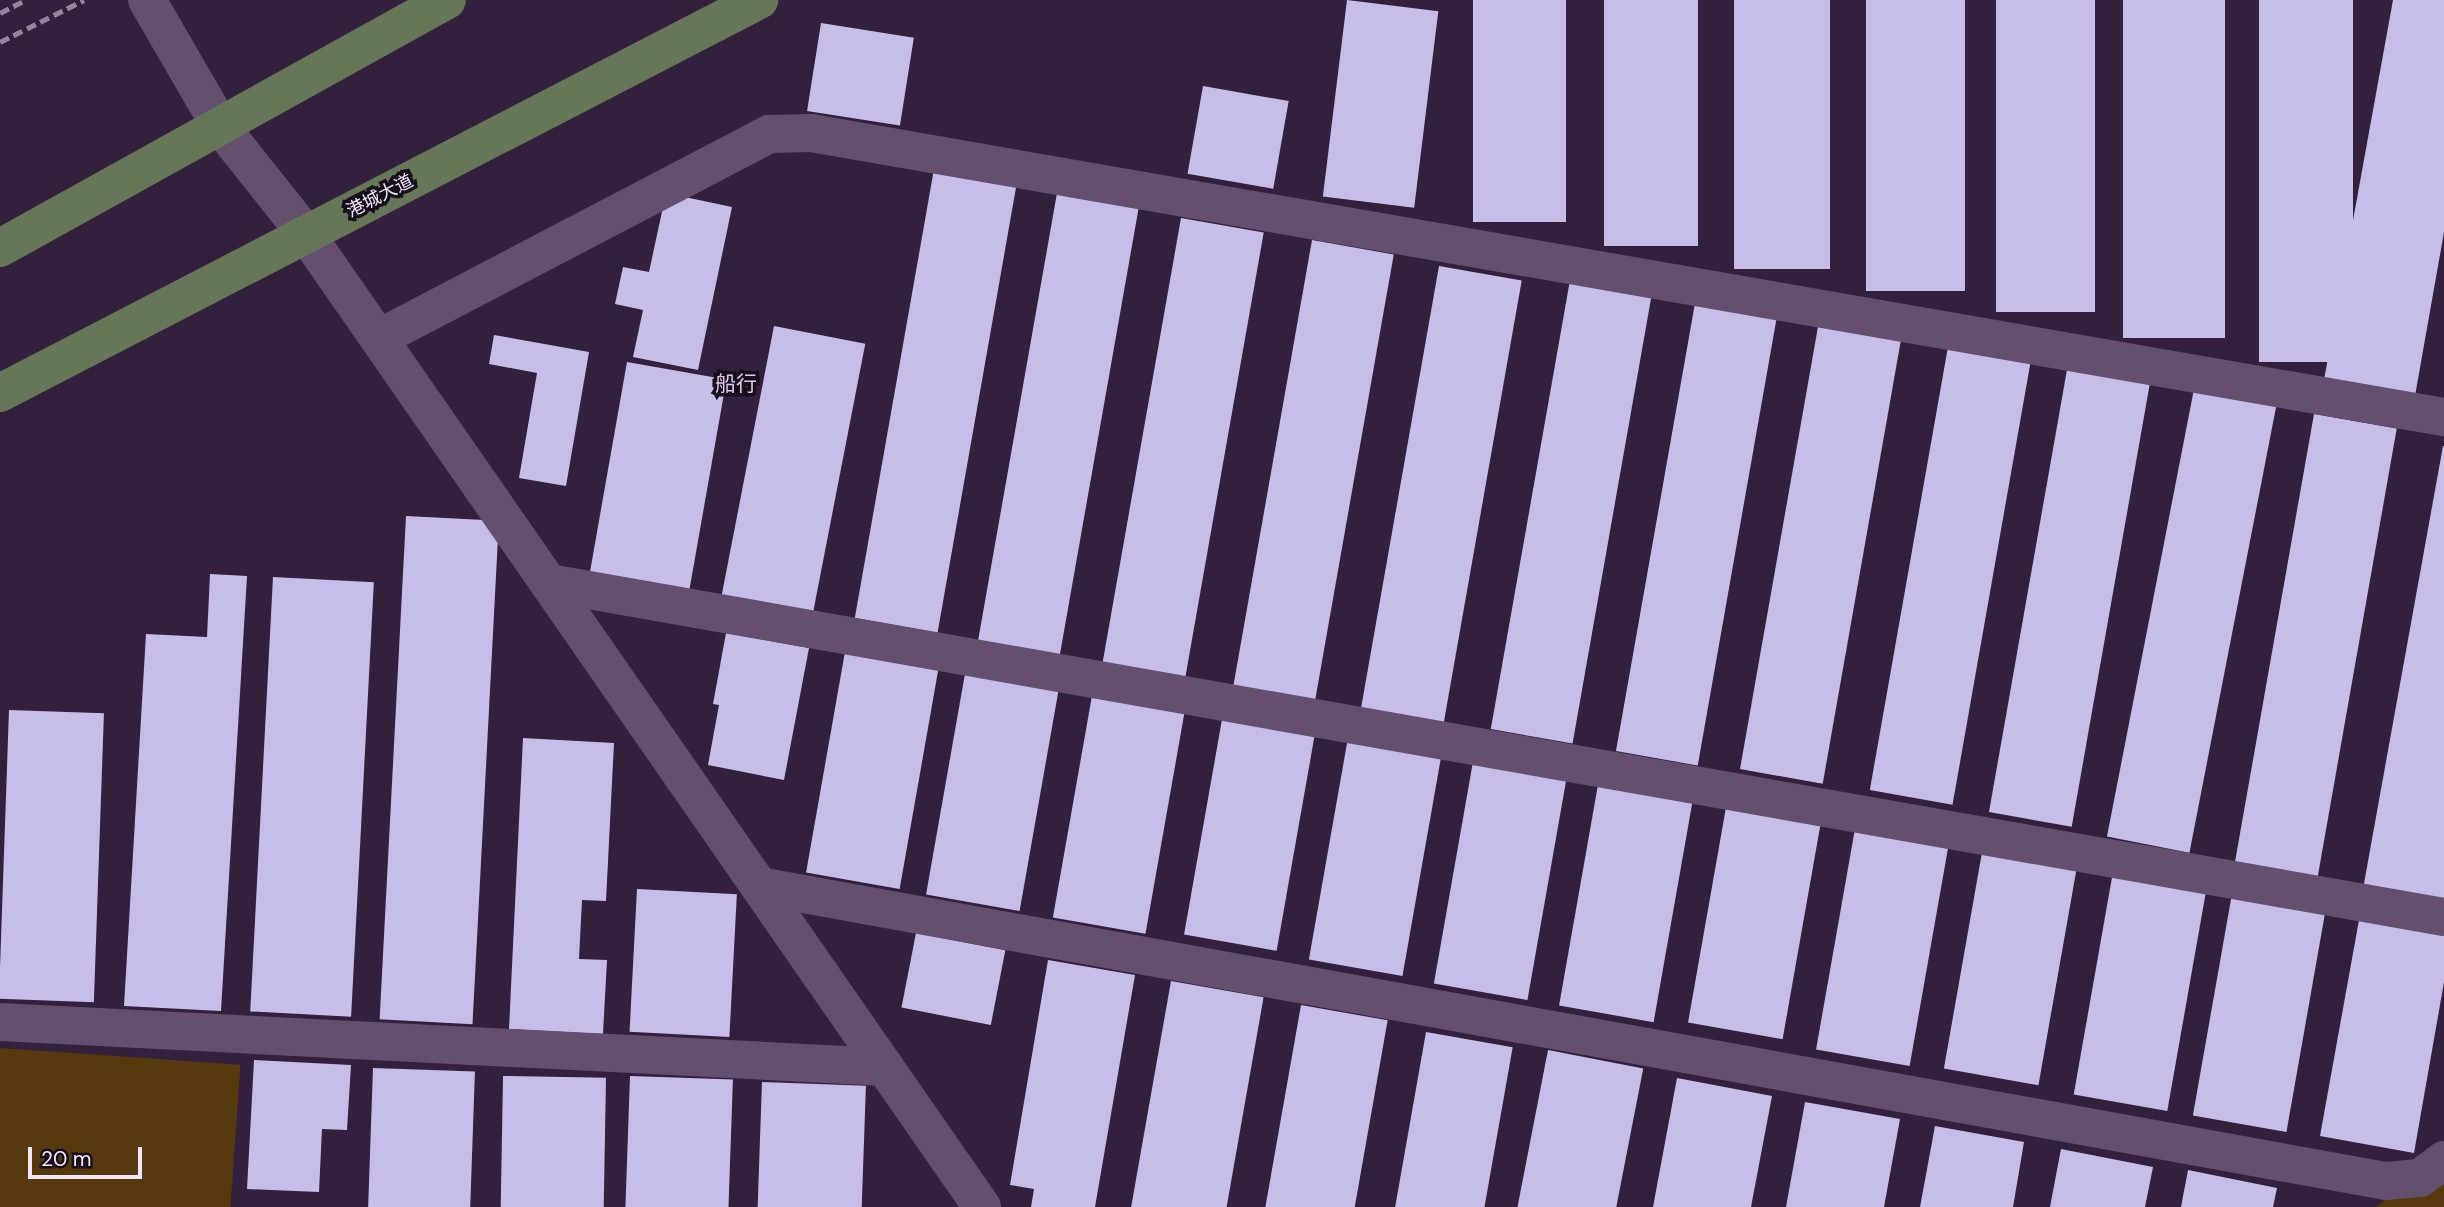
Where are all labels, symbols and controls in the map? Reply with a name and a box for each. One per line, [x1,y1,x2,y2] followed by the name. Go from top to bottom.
[343,170,417,222] street label: 港城大道
[715,371,757,397] district label: 船行
[32,1134,145,1178] scale bar
[41,1145,92,1173] text: 20 m

